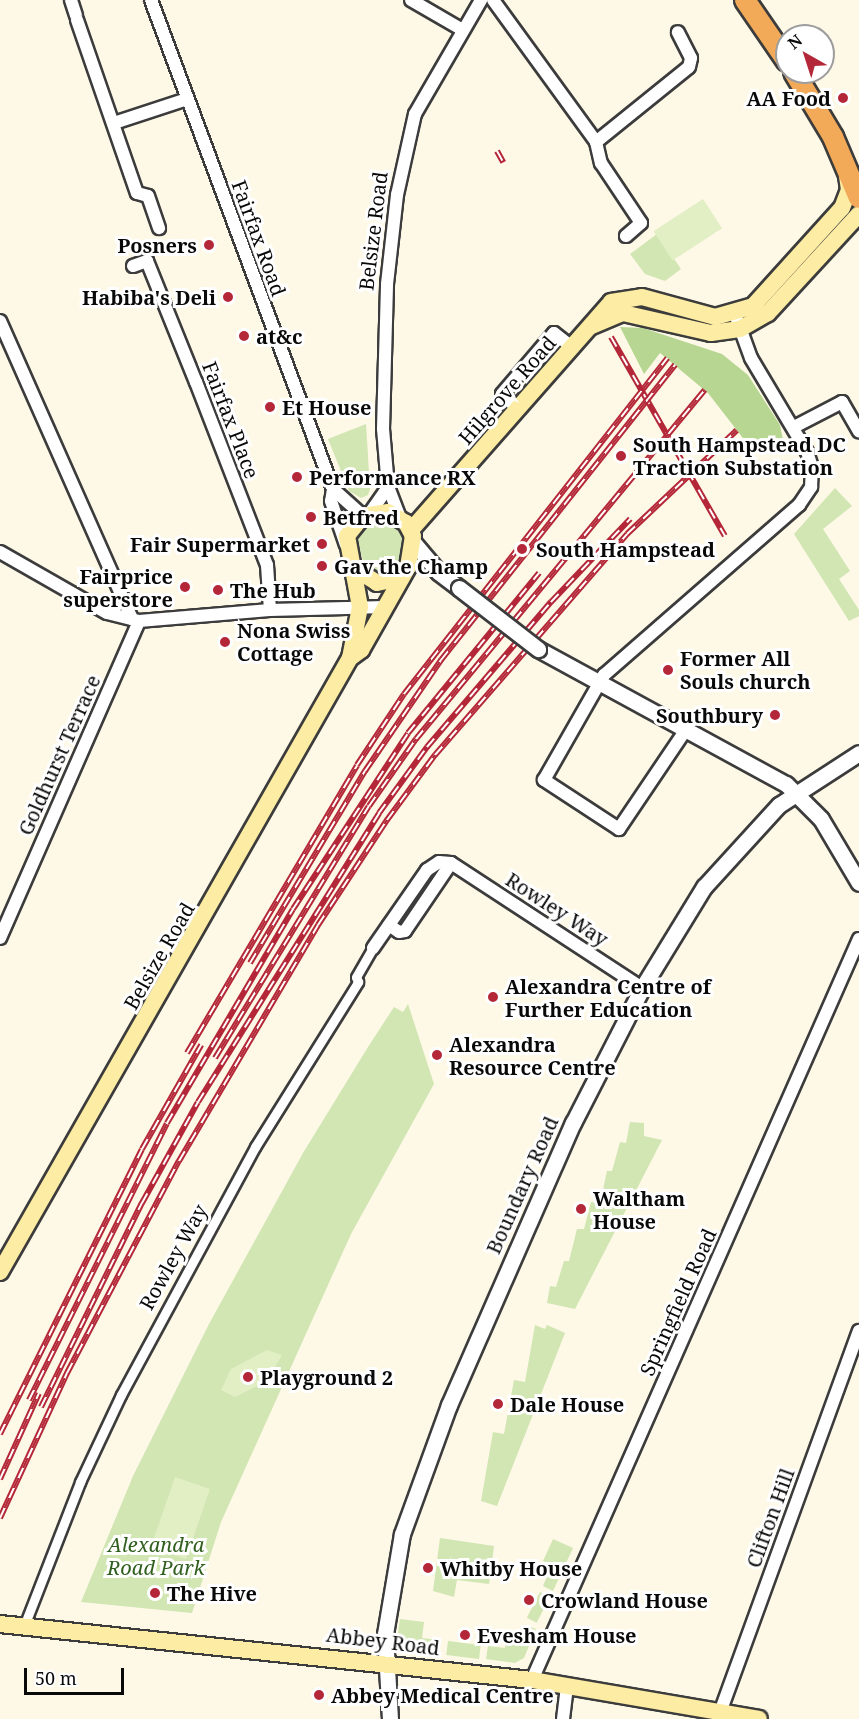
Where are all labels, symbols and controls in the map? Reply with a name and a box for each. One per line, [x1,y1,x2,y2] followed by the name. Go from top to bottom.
[775,24,835,84] north arrow
[783,29,807,54] text: N
[747,86,831,110] place label: AA Food
[836,91,850,105] marker: AA Food
[354,170,392,292] street label: Belsize Road
[227,177,291,299] street label: Fairfax Road
[117,233,197,257] place label: Posners
[202,238,216,252] marker: Posners
[82,285,216,309] place label: Habiba's Deli
[221,290,235,304] marker: Habiba's Deli
[256,324,303,348] place label: at&c
[237,329,251,343] marker: at&c
[453,331,561,449] street label: Hilgrove Road
[198,358,264,482] street label: Fairfax Place
[282,395,371,419] place label: Et House
[263,400,277,414] marker: Et House
[633,432,846,479] place label: South Hampstead DC Traction Substation
[614,449,628,463] marker: South Hampstead DC Traction Substation
[309,465,476,489] place label: Performance RX
[290,470,304,484] marker: Performance RX
[323,505,399,529] place label: Betfred
[304,510,318,524] marker: Betfred
[130,532,310,556] place label: Fair Supermarket
[315,537,329,551] marker: Fair Supermarket
[536,537,715,561] place label: South Hampstead
[513,540,531,558] marker: South Hampstead
[334,554,488,578] place label: Gav the Champ
[315,559,329,573] marker: Gav the Champ
[63,564,173,611] place label: Fairprice superstore
[230,578,316,602] place label: The Hub
[178,580,192,594] marker: Fairprice superstore
[211,583,225,597] marker: The Hub
[237,618,350,665] place label: Nona Swiss Cottage
[218,635,232,649] marker: Nona Swiss Cottage
[680,646,811,693] place label: Former All Souls church
[661,663,675,677] marker: Former All Souls church
[13,671,105,839] street label: Goldhurst Terrace
[656,703,763,727] place label: Southbury
[768,708,782,722] marker: Southbury
[501,867,613,951] street label: Rowley Way
[119,898,199,1014] street label: Belsize Road
[505,974,711,1021] place label: Alexandra Centre of Further Education
[486,990,500,1004] marker: Alexandra Centre of Further Education
[449,1032,616,1079] place label: Alexandra Resource Centre
[430,1048,444,1062] marker: Alexandra Resource Centre
[481,1113,563,1257] street label: Boundary Road
[593,1186,685,1233] place label: Waltham House
[134,1200,212,1314] street label: Rowley Way
[574,1202,588,1216] marker: Waltham House
[635,1225,721,1379] street label: Springfield Road
[260,1365,393,1389] place label: Playground 2
[241,1370,255,1384] marker: Playground 2
[510,1392,624,1416] place label: Dale House
[491,1397,505,1411] marker: Dale House
[741,1465,799,1571] street label: Clifton Hill
[107,1532,205,1579] park label: Alexandra Road Park
[440,1556,582,1580] place label: Whitby House
[421,1561,435,1575] marker: Whitby House
[167,1581,257,1605] place label: The Hive
[148,1586,162,1600] marker: The Hive
[541,1588,708,1612] place label: Crowland House
[522,1593,536,1607] marker: Crowland House
[325,1622,441,1660] street label: Abbey Road
[477,1623,637,1647] place label: Evesham House
[458,1628,472,1642] marker: Evesham House
[27,1656,128,1694] scale bar
[35,1666,77,1690] text: 50 m
[331,1683,554,1707] place label: Abbey Medical Centre
[312,1688,326,1702] marker: Abbey Medical Centre

